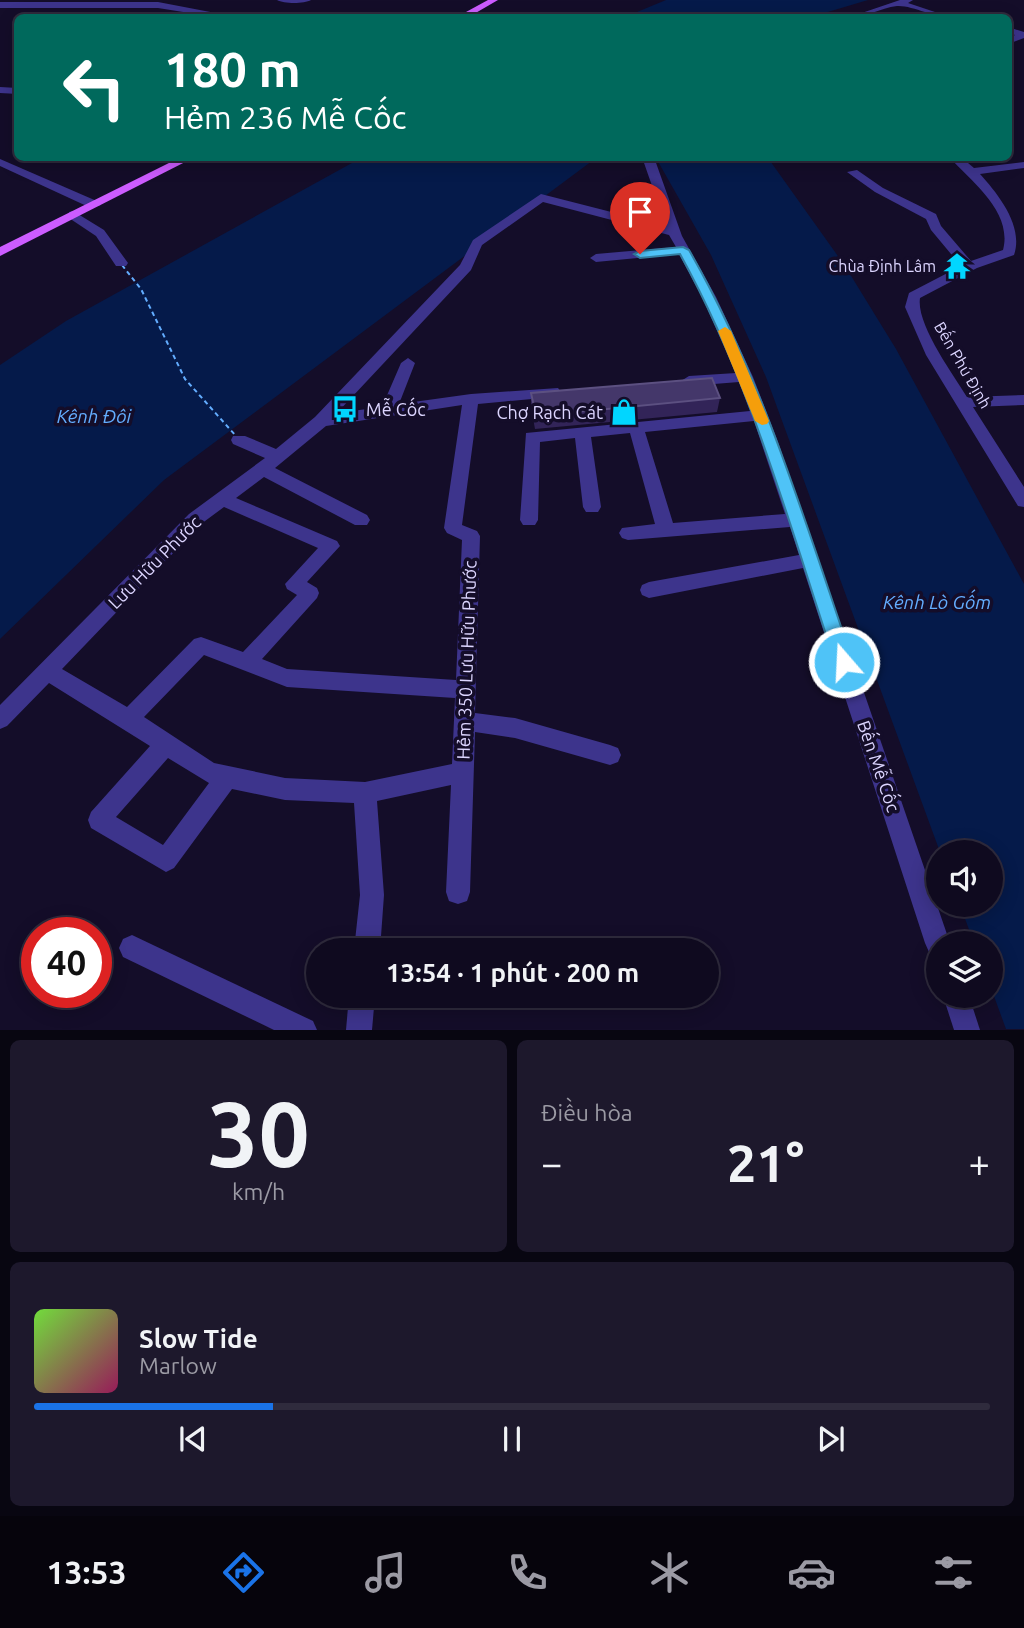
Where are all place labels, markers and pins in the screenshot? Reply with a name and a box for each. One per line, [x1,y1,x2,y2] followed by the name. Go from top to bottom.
[610,182,670,254] pin
[942,251,972,281] temple icon: Chùa Định Lâm
[828,257,936,275] place label: Chùa Định Lâm
[330,394,360,424] bus stop icon: Mễ Cốc
[366,397,426,419] place label: Mễ Cốc
[609,397,639,427] shop icon: Chợ Rạch Cát
[496,402,603,422] place label: Chợ Rạch Cát

